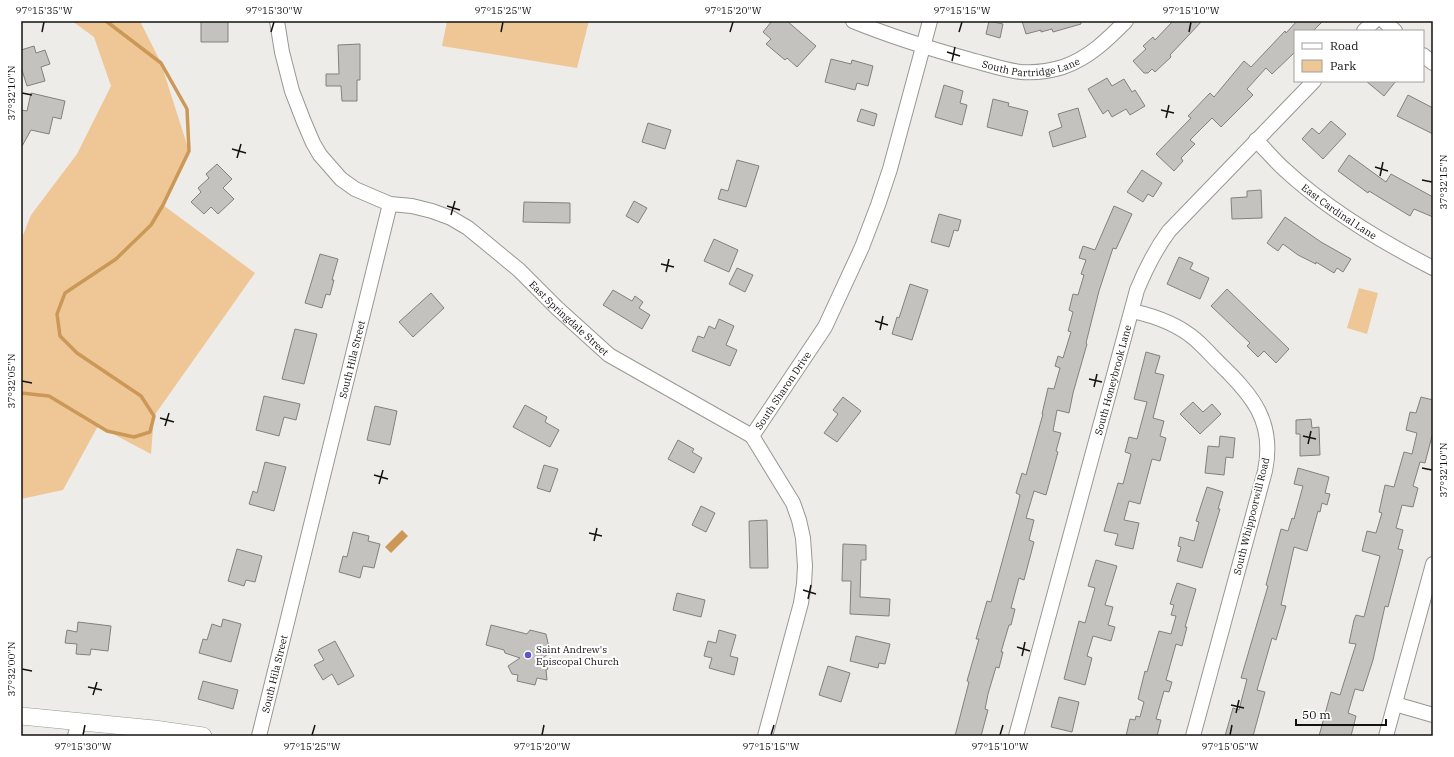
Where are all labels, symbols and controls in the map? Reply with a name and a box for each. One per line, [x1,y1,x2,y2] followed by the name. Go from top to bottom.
[15,4,73,17] text: 97°15'35"W
[245,4,303,17] text: 97°15'30"W
[474,4,532,17] text: 97°15'25"W
[704,4,762,17] text: 97°15'20"W
[933,4,991,17] text: 97°15'15"W
[1162,4,1220,17] text: 97°15'10"W
[1294,30,1424,82] legend
[1330,38,1359,53] text: Road
[980,55,1082,79] street label: South Partridge Lane
[1330,58,1356,73] text: Park
[5,65,18,121] text: 37°32'10"N
[1437,154,1450,210] text: 37°32'15"N
[1299,181,1379,242] street label: East Cardinal Lane
[526,278,612,359] street label: East Springdale Street
[336,319,368,400] street label: South Hila Street
[1092,323,1134,437] street label: South Honeybrook Lane
[752,349,814,432] street label: South Sharon Drive
[5,353,18,409] text: 37°32'05"N
[1437,442,1450,498] text: 37°32'10"N
[1231,456,1272,576] street label: South Whippoorwill Road
[259,633,291,714] street label: South Hila Street
[5,641,18,697] text: 37°32'00"N
[536,643,619,668] place label: Saint Andrew's Episcopal Church
[523,650,533,660] marker: Saint Andrew's Episcopal Church
[1296,701,1386,727] scale bar
[1302,707,1331,722] text: 50 m
[54,740,112,753] text: 97°15'30"W
[283,740,341,753] text: 97°15'25"W
[513,740,571,753] text: 97°15'20"W
[742,740,800,753] text: 97°15'15"W
[971,740,1029,753] text: 97°15'10"W
[1201,740,1259,753] text: 97°15'05"W

